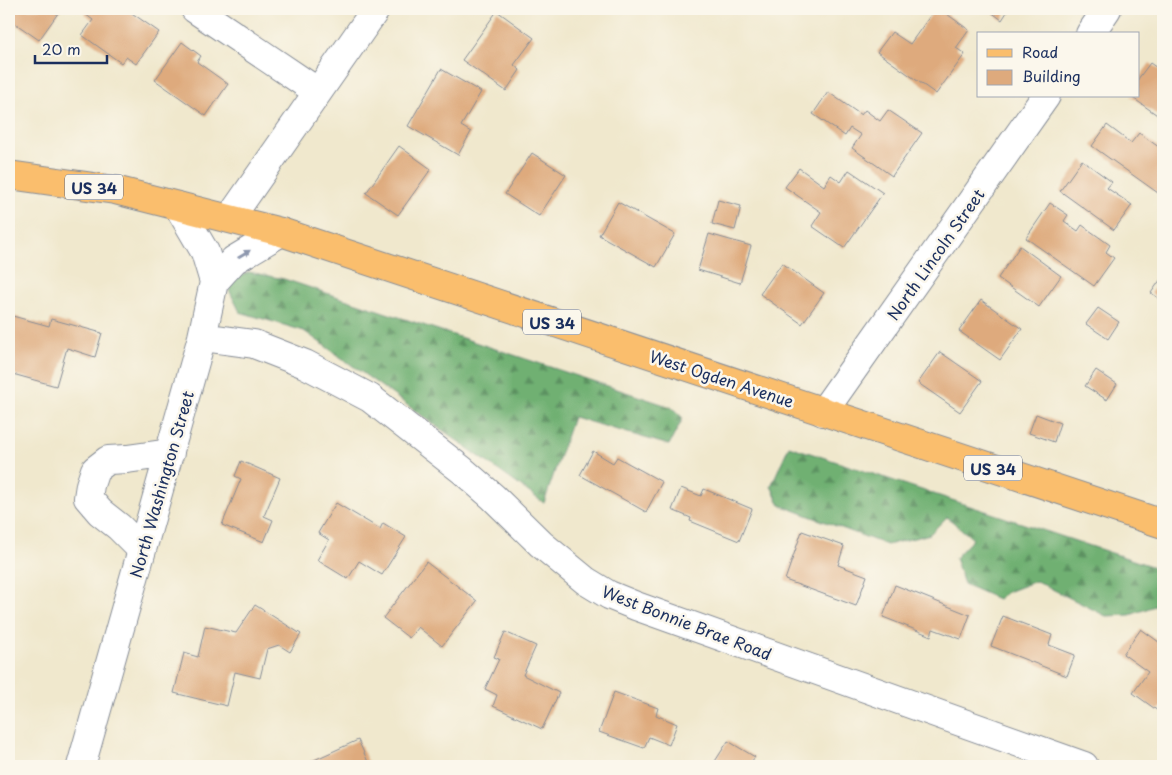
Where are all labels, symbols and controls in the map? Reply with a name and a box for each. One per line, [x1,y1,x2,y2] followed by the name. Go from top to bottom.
[35,32,108,64] scale bar
[977,32,1140,98] legend
[42,37,81,60] text: 20 m
[1022,40,1058,63] text: Road
[1022,64,1081,87] text: Building
[65,174,123,200] road number: US 34
[881,183,990,325] street label: North Lincoln Street
[238,249,251,258] one-way arrow
[523,310,581,334] road number: US 34
[647,343,798,413] street label: West Ogden Avenue
[123,387,199,580] street label: North Washington Street
[964,456,1022,480] road number: US 34
[599,579,775,665] street label: West Bonnie Brae Road

